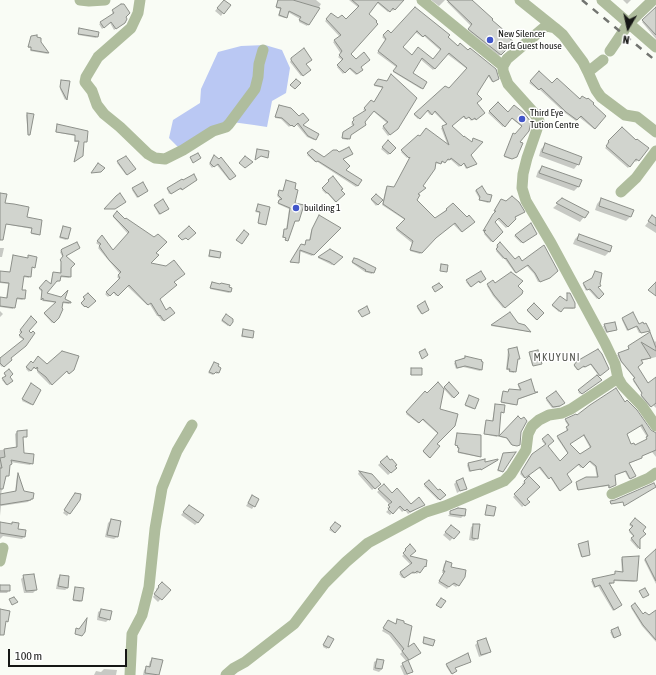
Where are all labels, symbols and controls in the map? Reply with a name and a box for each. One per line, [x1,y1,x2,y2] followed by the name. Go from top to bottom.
[608,8,648,48] north arrow
[498,28,562,52] place label: New Silencer Bar& Guest house
[622,33,630,46] text: N
[485,35,495,45] marker: New Silencer Bar& Guest house
[530,107,579,130] place label: Third Eye Tution Centre
[517,114,527,124] marker: Third Eye Tution Centre
[304,202,341,214] place label: building 1
[291,203,301,213] marker: building 1
[534,351,580,365] district label: MKUYUNI
[10,641,129,667] scale bar
[15,649,42,663] text: 100 m

